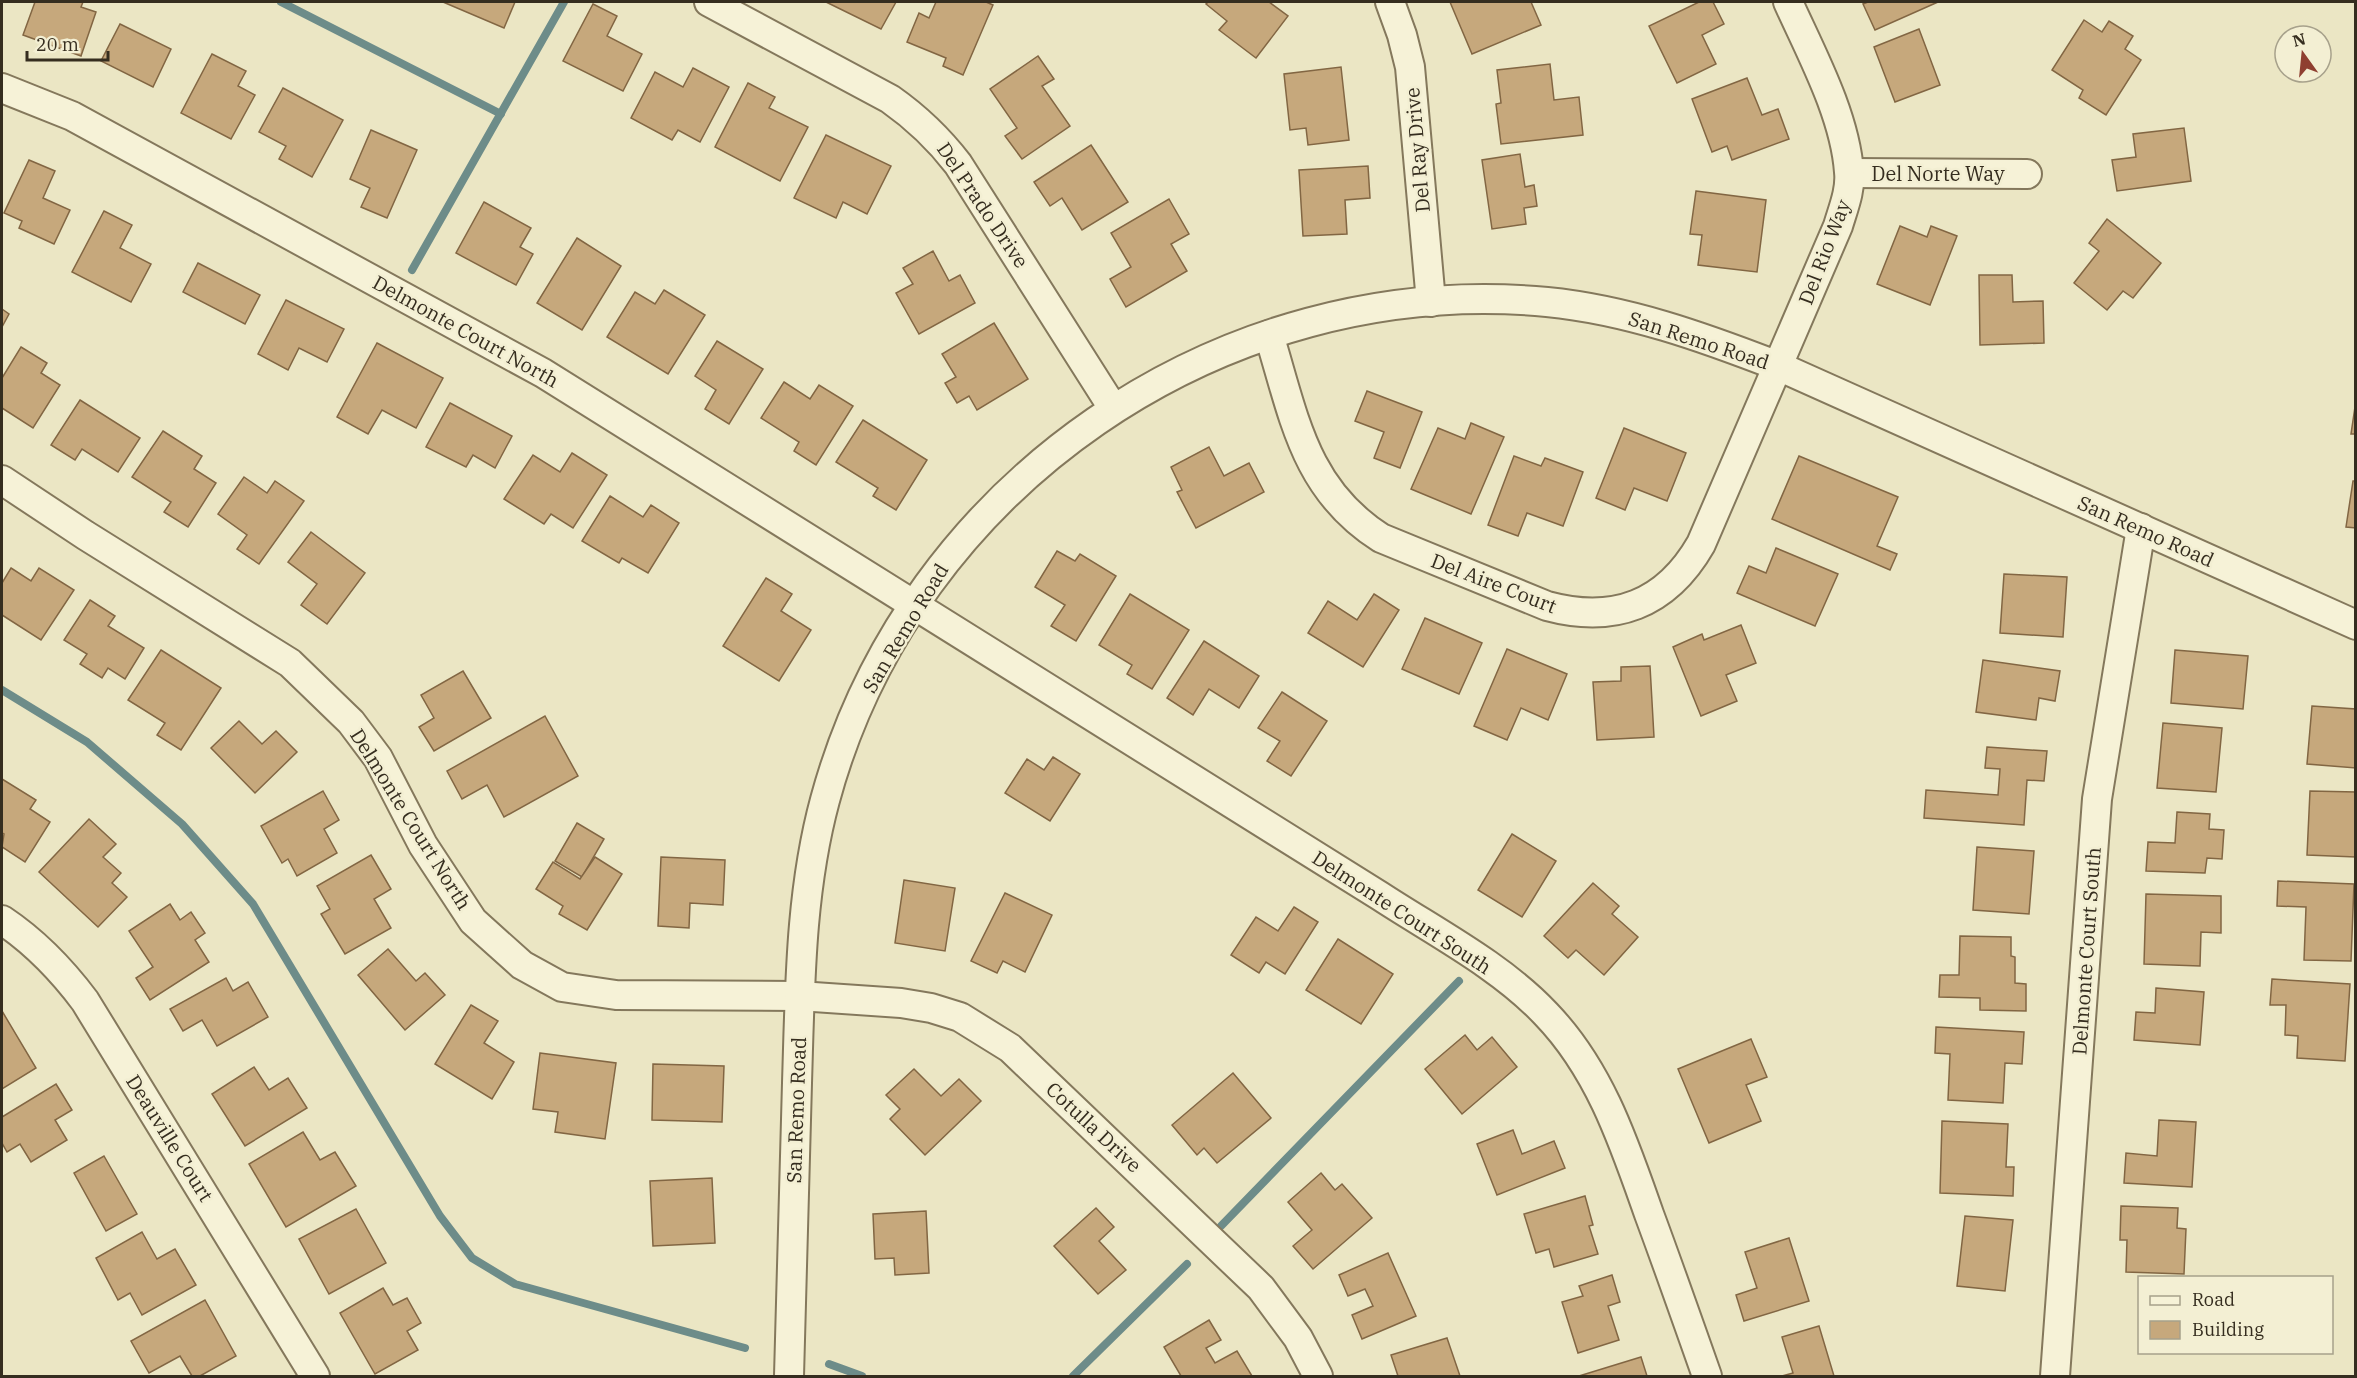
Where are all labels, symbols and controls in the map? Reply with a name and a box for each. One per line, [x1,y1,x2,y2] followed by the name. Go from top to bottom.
[27,24,108,62] scale bar
[2273,24,2333,84] north arrow
[2290,28,2308,51] text: N
[36,33,79,56] text: 20 m
[1398,86,1436,214] street label: Del Ray Drive
[931,137,1035,273] street label: Del Prado Drive
[1871,160,2005,187] street label: Del Norte Way
[1792,195,1857,309] street label: Del Rio Way
[368,269,564,393] street label: Delmonte Court North
[1625,305,1773,375] street label: San Remo Road
[2074,489,2218,573] street label: San Remo Road
[1427,547,1561,619] street label: Del Aire Court
[856,558,954,698] street label: San Remo Road
[344,723,478,915] street label: Delmonte Court North
[1307,844,1497,980] street label: Delmonte Court South
[2065,846,2107,1056] street label: Delmonte Court South
[780,1036,812,1184] street label: San Remo Road
[120,1069,220,1207] street label: Deauville Court
[1040,1076,1148,1178] street label: Cotulla Drive
[2138,1276,2333,1354] legend
[2192,1288,2235,1311] text: Road
[2192,1318,2264,1341] text: Building

